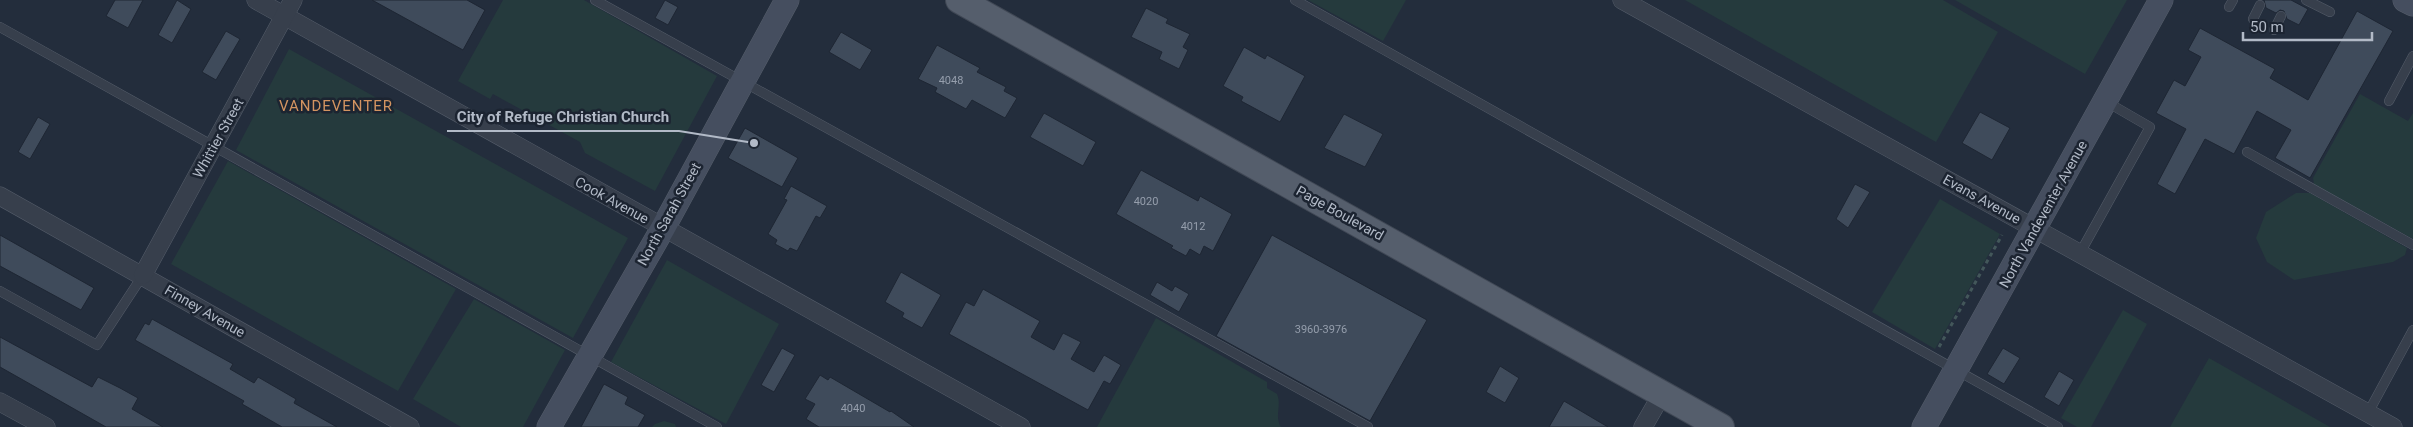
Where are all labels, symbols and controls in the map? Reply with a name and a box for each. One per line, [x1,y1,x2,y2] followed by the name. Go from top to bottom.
[2243,10,2372,42] scale bar
[2250,18,2284,36] text: 50 m
[939,74,963,87] house number: 4048
[190,95,247,181] street label: Whittier Street
[279,97,393,115] district label: VANDEVENTER
[447,101,679,131] callout: City of Refuge Christian Church
[457,108,669,126] text: City of Refuge Christian Church
[1996,138,2090,290] street label: North Vandeventer Avenue
[634,159,704,268] street label: North Sarah Street
[1940,171,2024,227] street label: Evans Avenue
[573,173,651,227] street label: Cook Avenue
[1294,182,1386,244] street label: Page Boulevard
[1134,195,1158,208] house number: 4020
[1181,220,1205,233] house number: 4012
[162,282,248,340] street label: Finney Avenue
[1295,323,1347,336] house number: 3960-3976
[841,402,865,415] house number: 4040

